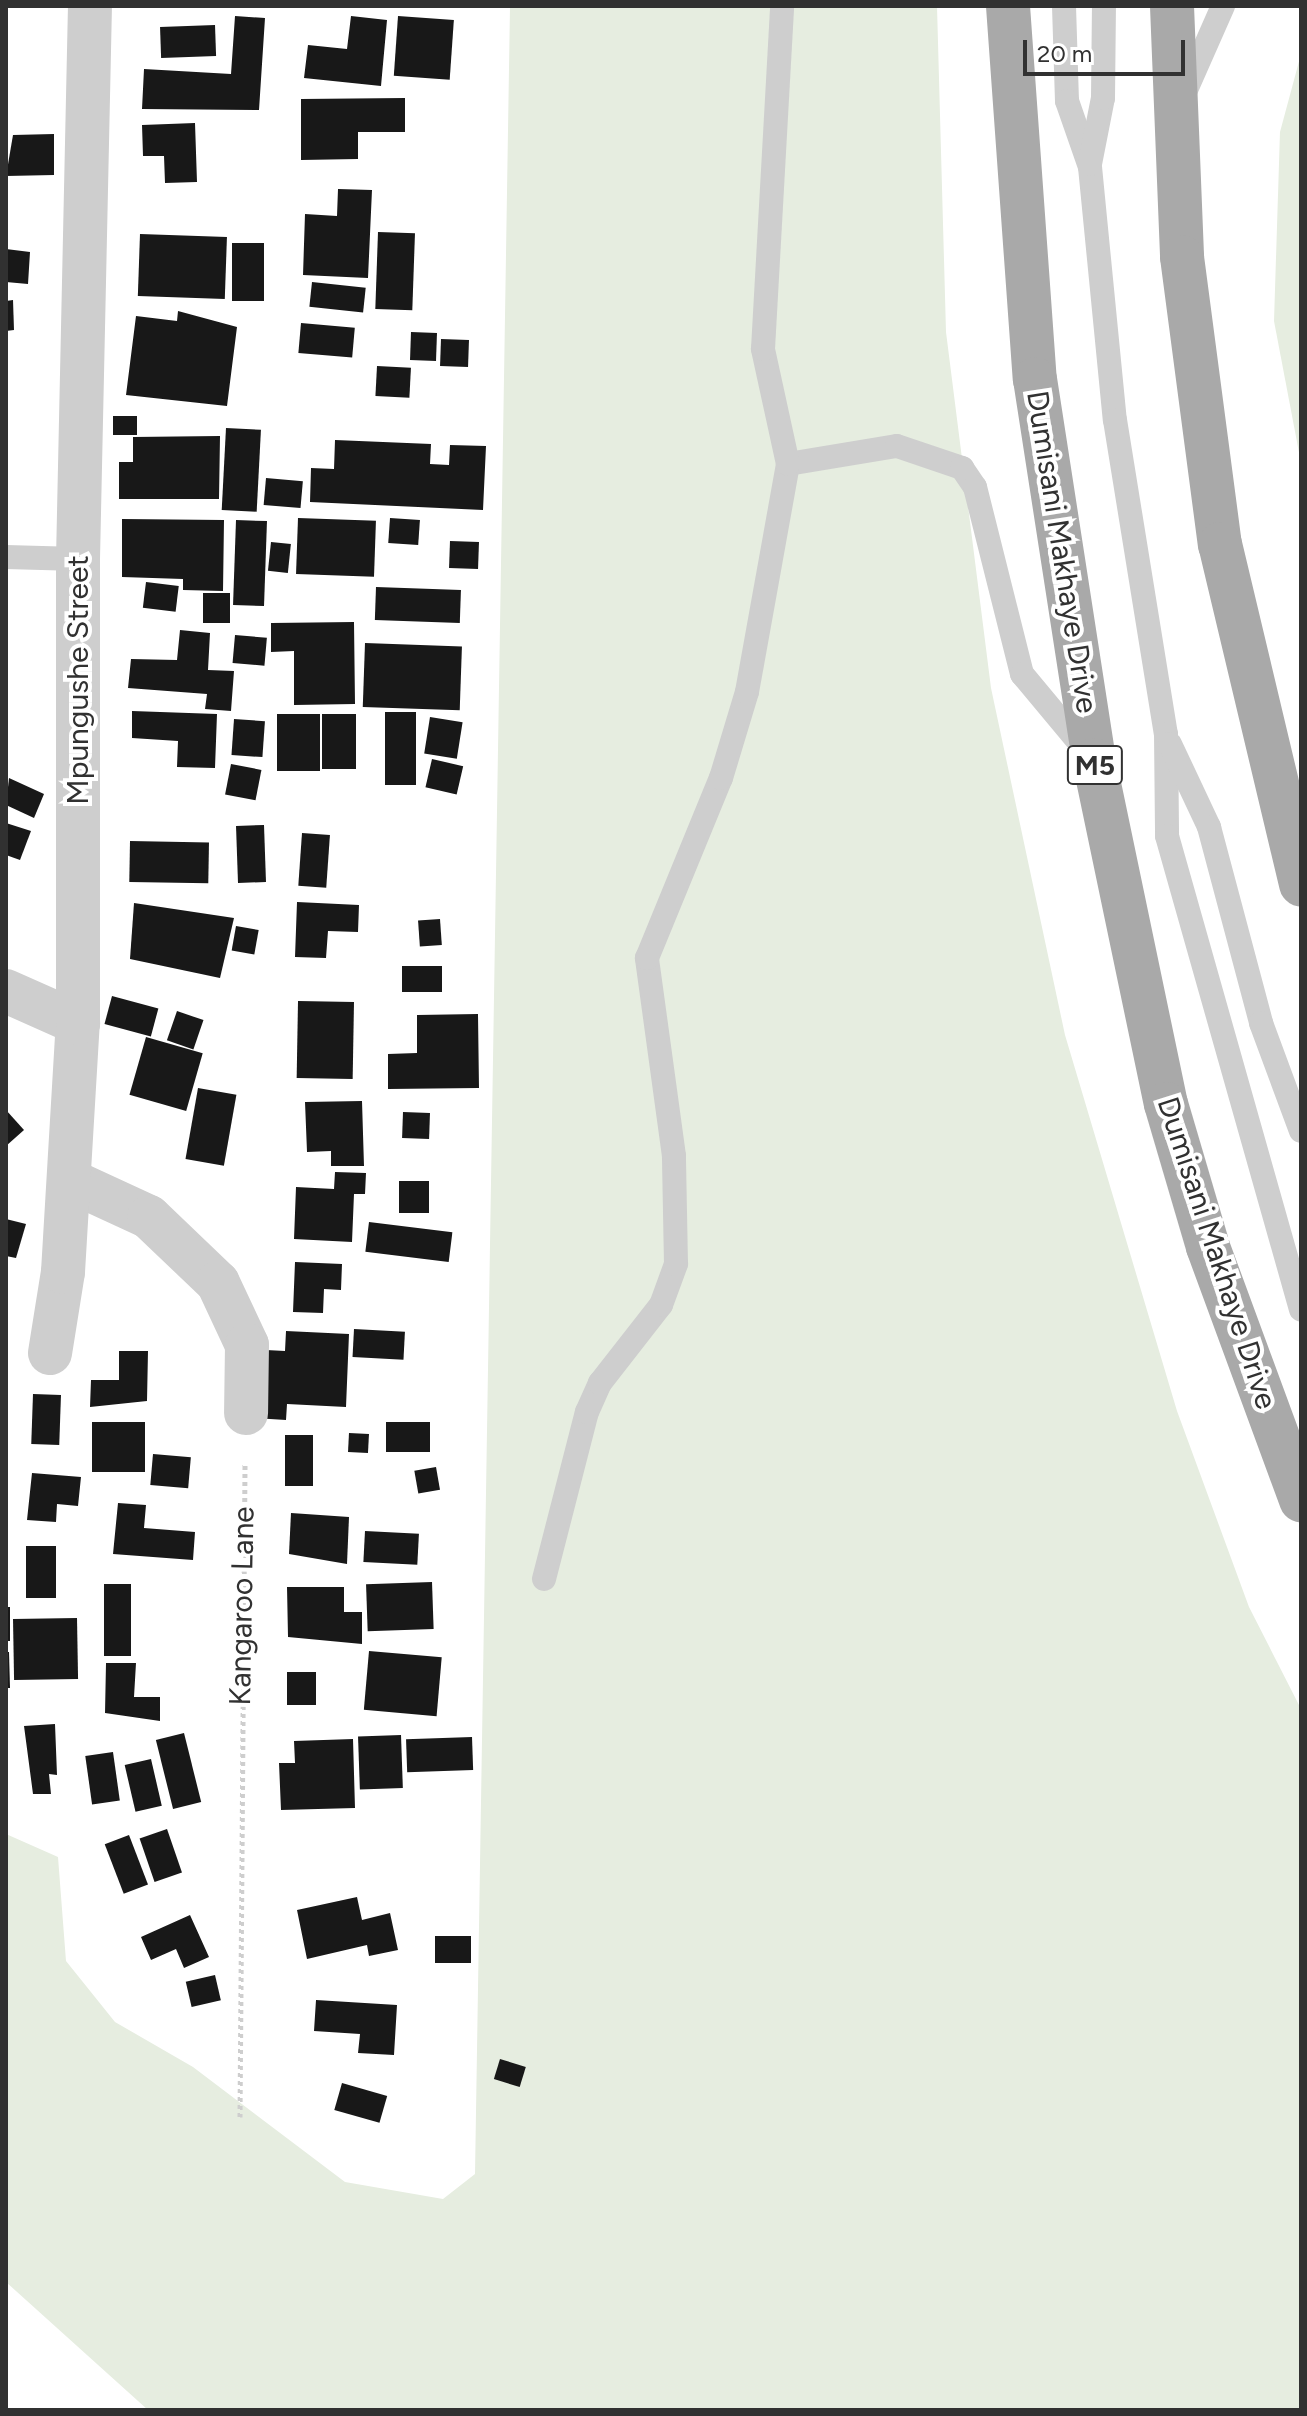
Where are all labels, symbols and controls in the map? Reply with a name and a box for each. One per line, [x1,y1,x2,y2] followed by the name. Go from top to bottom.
[1027,24,1189,74] scale bar
[1037,39,1092,68] text: 20 m
[1019,388,1105,716] street label: Dumisani Makhaye Drive
[60,555,96,805] street label: Mpungushe Street
[1065,741,1125,789] road number: M5
[1150,1092,1284,1414] street label: Dumisani Makhaye Drive
[222,1506,262,1706] street label: Kangaroo Lane

